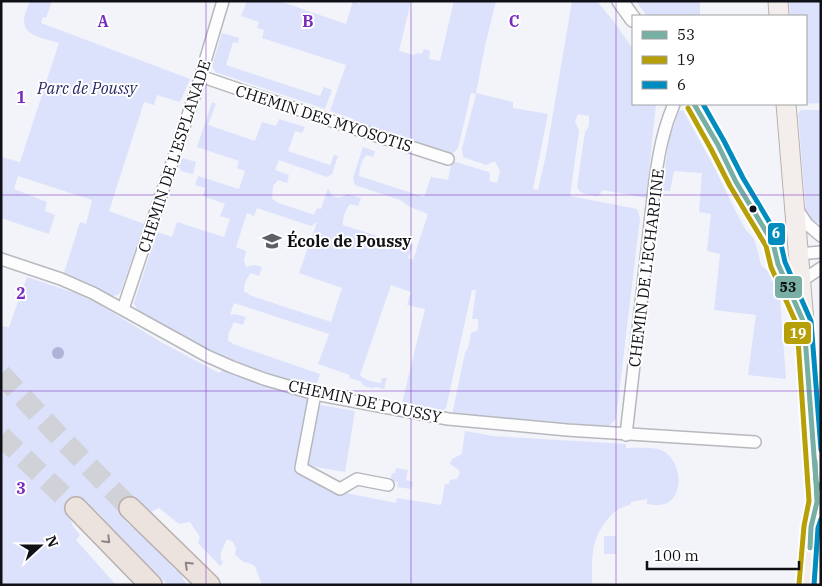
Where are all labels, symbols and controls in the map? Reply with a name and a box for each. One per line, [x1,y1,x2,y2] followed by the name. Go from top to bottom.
[97,11,109,31] text: A
[302,11,314,31] text: B
[509,11,519,31] text: C
[632,15,807,105] legend
[677,25,695,44] text: 53
[677,50,695,69] text: 19
[133,57,215,255] street label: CHEMIN DE L'ESPLANADE
[677,75,686,94] text: 6
[36,78,138,98] park label: Parc de Poussy
[233,80,415,156] street label: CHEMIN DES MYOSOTIS
[16,87,26,107] text: 1
[624,168,668,368] street label: CHEMIN DE L'ECHARPINE
[748,204,758,214] unlabelled marker
[767,222,786,246] line badge: 6
[772,224,780,242] text: 6
[261,230,283,252] school or university icon: École de Poussy
[287,230,412,251] place label: École de Poussy
[774,275,803,299] line badge: 53
[780,278,796,296] text: 53
[16,283,26,303] text: 2
[783,321,812,345] line badge: 19
[790,324,806,342] text: 19
[287,375,443,427] street label: CHEMIN DE POUSSY
[16,478,26,498] text: 3
[15,521,65,571] north arrow
[42,533,63,550] text: N
[101,534,110,543] one-way arrow
[647,538,800,570] scale bar
[654,546,699,565] text: 100 m
[185,562,194,571] one-way arrow

